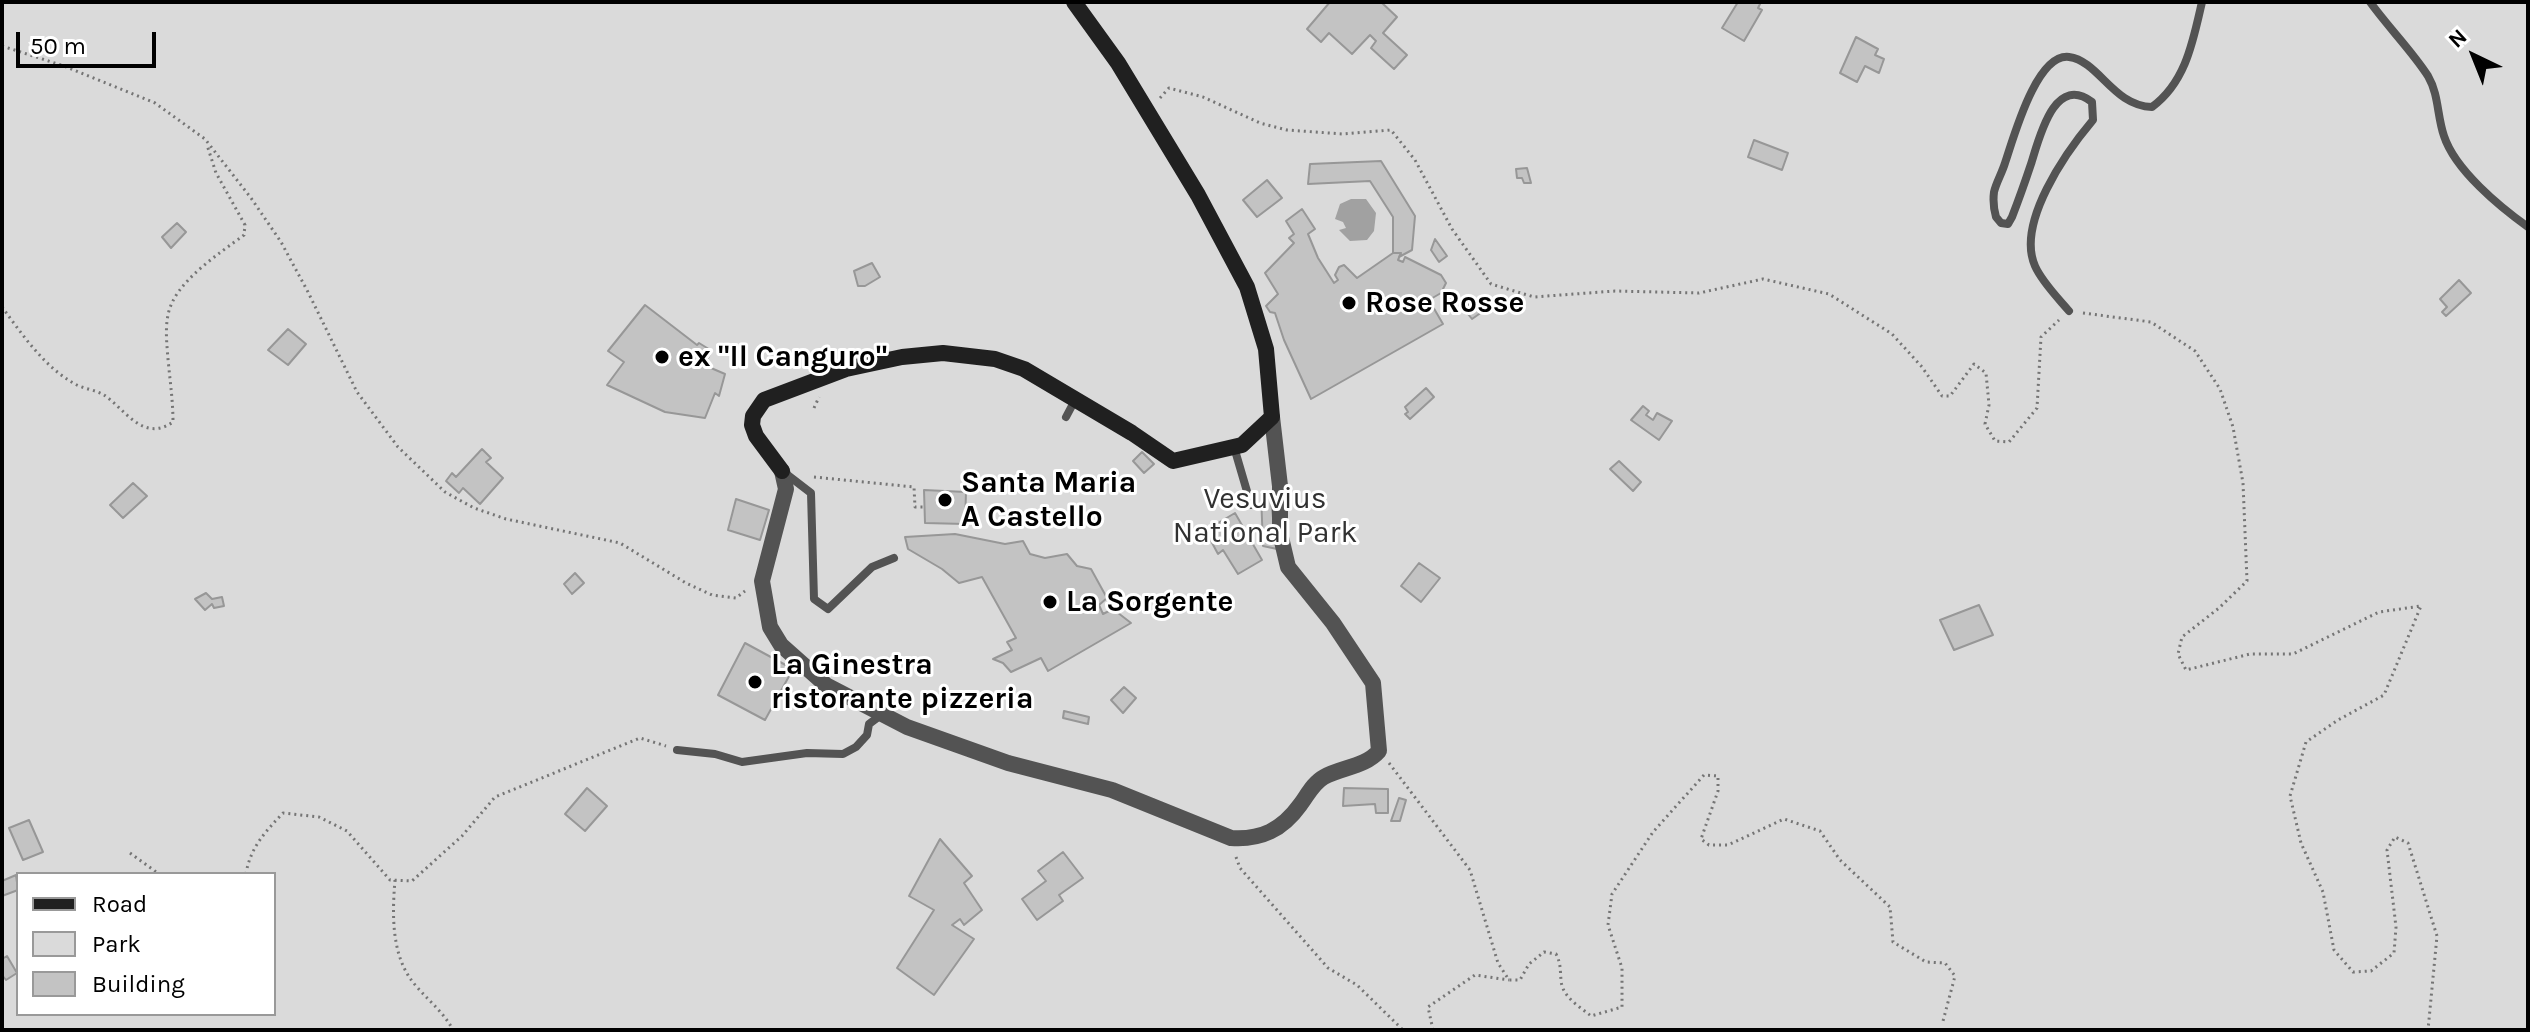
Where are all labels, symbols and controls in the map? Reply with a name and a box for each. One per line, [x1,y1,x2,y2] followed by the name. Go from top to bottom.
[20,16,160,66] scale bar
[2434,16,2514,96] north arrow
[2443,24,2472,53] text: N
[30,32,86,60] text: 50 m
[1365,285,1524,321] place label: Rose Rosse
[1340,294,1358,312] marker: Rose Rosse
[678,339,887,375] place label: ex "Il Canguro"
[653,348,671,366] marker: ex "Il Canguro"
[961,465,1136,536] place label: Santa Maria A Castello
[1173,481,1357,552] park label: Vesuvius National Park
[936,491,954,509] marker: Santa Maria A Castello
[1066,584,1233,620] place label: La Sorgente
[1041,593,1059,611] marker: La Sorgente
[771,647,1033,718] place label: La Ginestra ristorante pizzeria
[746,673,764,691] marker: La Ginestra ristorante pizzeria
[16,872,276,1016] legend
[92,890,147,918] text: Road
[92,930,141,958] text: Park
[92,970,185,998] text: Building

